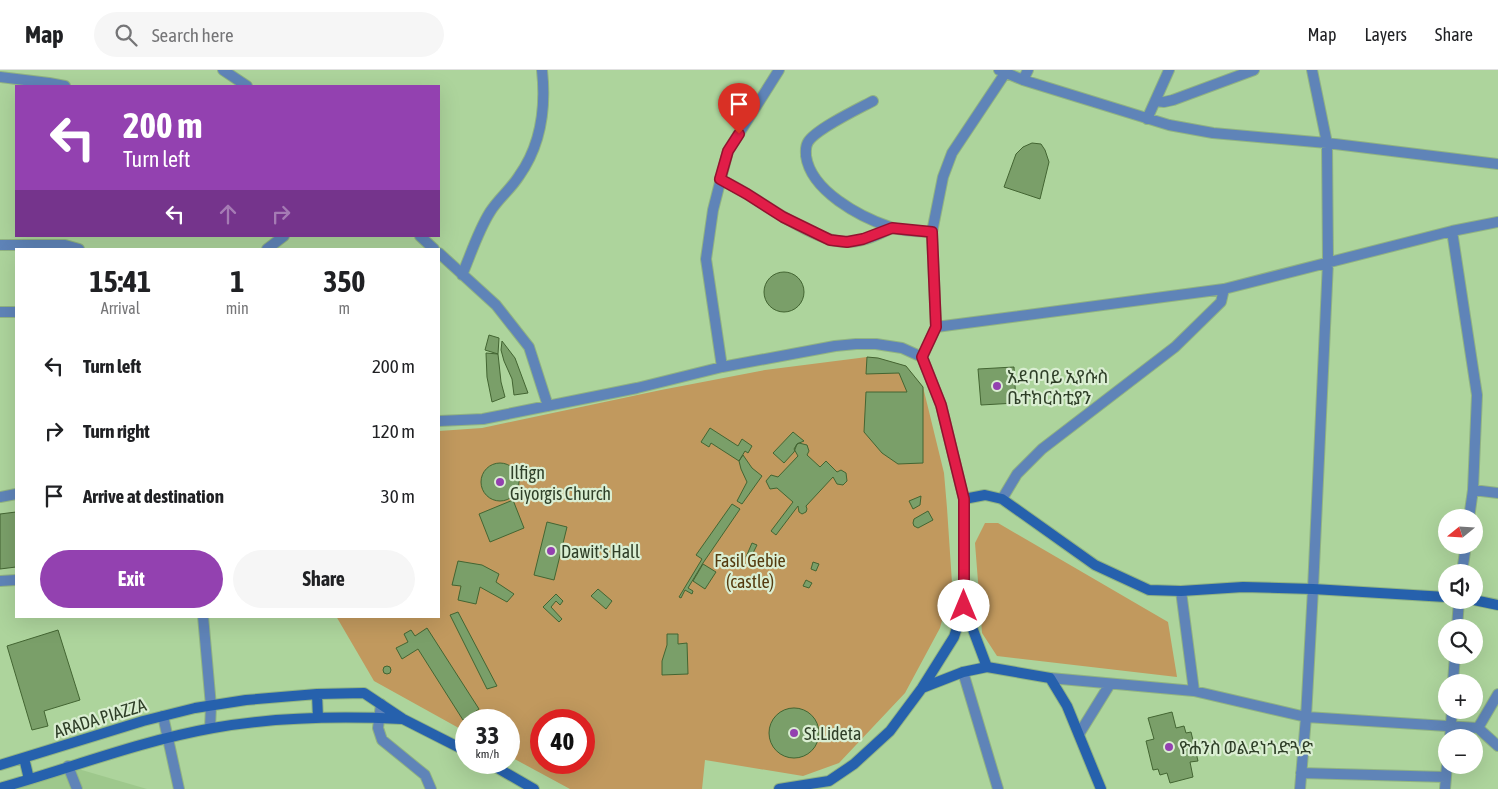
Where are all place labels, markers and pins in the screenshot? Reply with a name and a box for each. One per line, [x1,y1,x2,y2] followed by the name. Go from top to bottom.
[718,83,760,134] pin
[1007,366,1108,408] place label: አደባባይ ኢየሱስ ቤተክርስቲያን
[991,380,1003,392] marker: አደባባይ ኢየሱስ ቤተክርስቲያን
[510,462,611,504] place label: Ilfign Giyorgis Church
[494,476,506,488] marker: Ilfign Giyorgis Church
[561,541,640,562] place label: Dawit's Hall
[545,545,557,557] marker: Dawit's Hall
[804,723,861,744] place label: St.Lideta
[788,727,800,739] marker: St.Lideta
[1179,737,1313,758] place label: ዮሐንስ ወልደነጎድጓድ
[1163,741,1175,753] marker: ዮሐንስ ወልደነጎድጓድ

